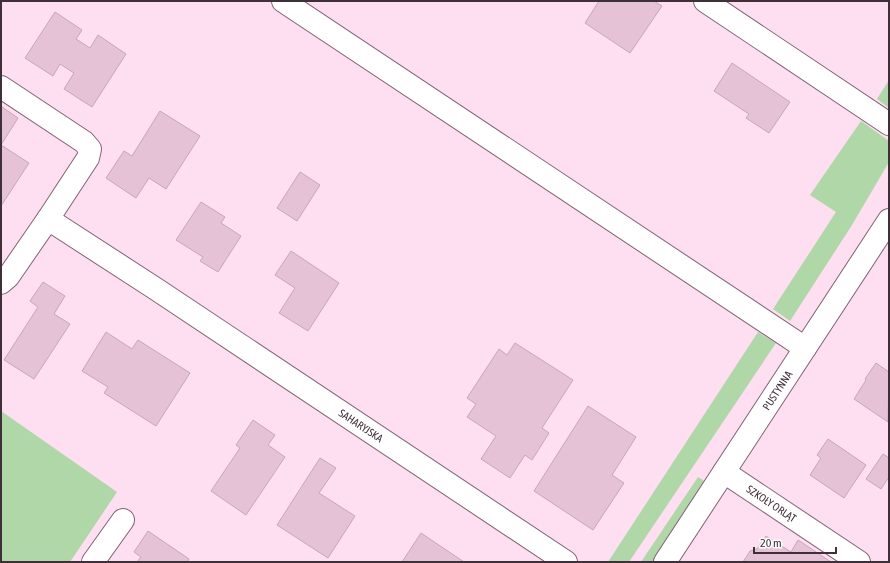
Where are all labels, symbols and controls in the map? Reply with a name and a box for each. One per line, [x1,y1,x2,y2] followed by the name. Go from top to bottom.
[760,368,795,412] street label: PUSTYNNA
[337,407,386,445] street label: SAHARYJSKA
[744,483,799,525] street label: SZKOŁY ORLĄT
[754,529,836,555] scale bar
[760,536,782,550] text: 20 m

